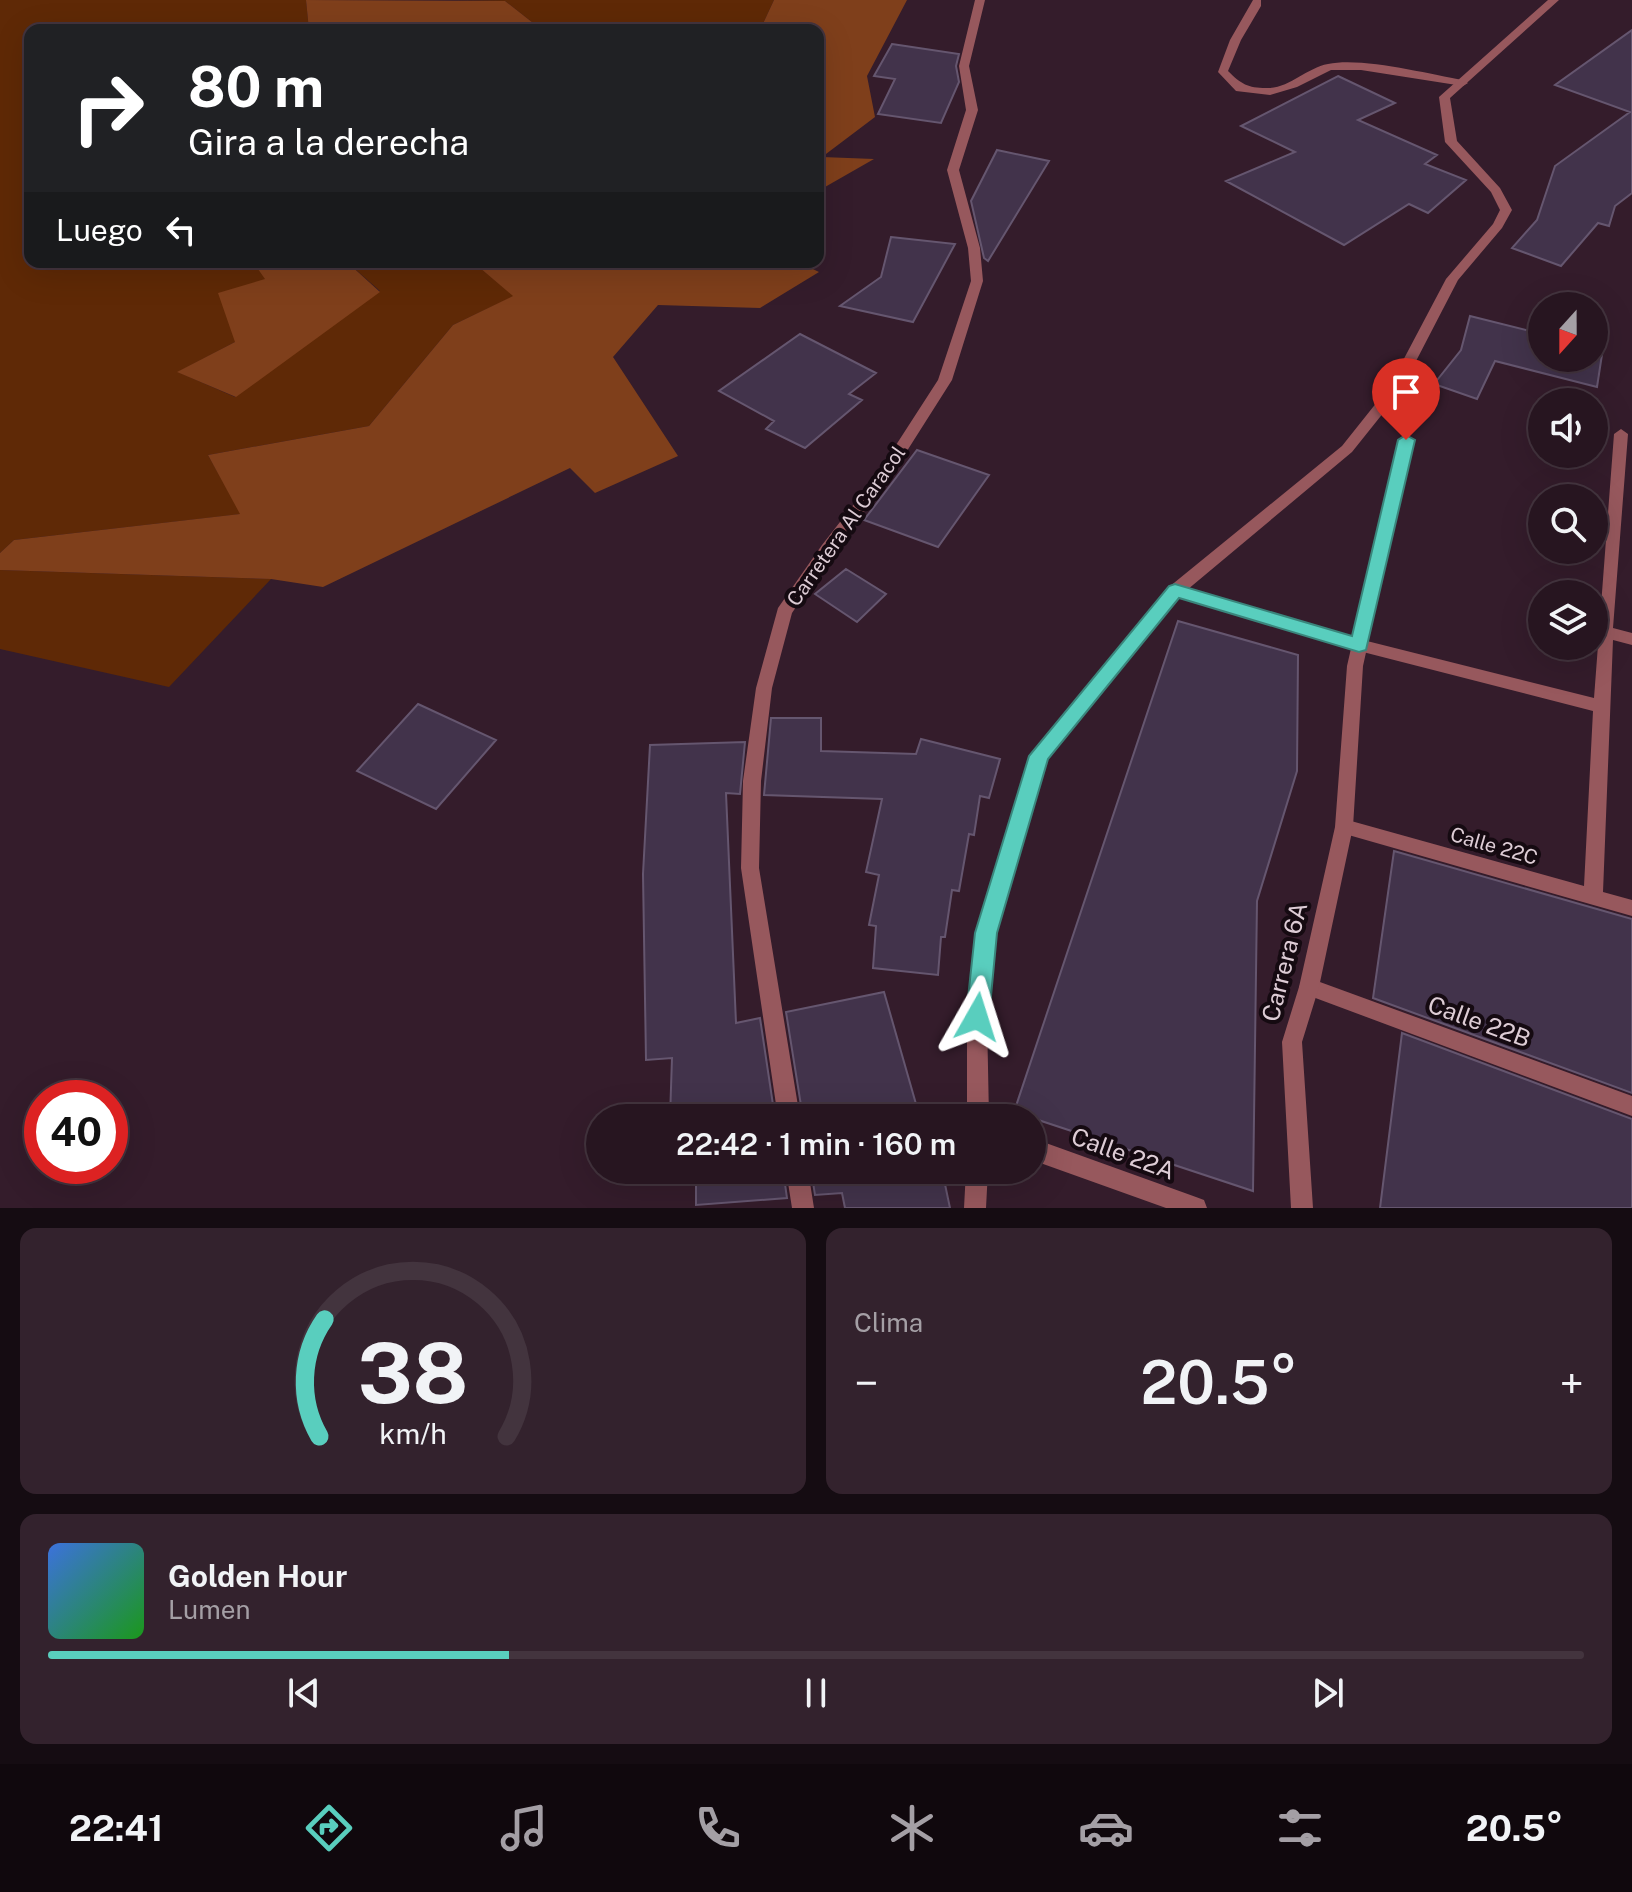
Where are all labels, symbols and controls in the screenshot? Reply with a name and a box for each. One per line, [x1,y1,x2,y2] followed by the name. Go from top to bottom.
[188,54,324,120] text: 80 m
[56,56,160,160] icon: right
[188,121,469,163] text: Gira a la derecha
[159,208,203,252] icon: left
[56,212,143,248] text: Luego
[1528,292,1608,372] north arrow
[1528,292,1608,660] map controls
[1372,358,1440,440] pin
[1384,370,1428,414] icon: arrive
[1528,388,1608,468] button: sound
[782,441,910,611] street label: Carretera Al Caracol
[1528,484,1608,564] button: search
[1528,580,1608,660] button: layers
[1448,822,1540,870] street label: Calle 22C
[1256,899,1312,1024] street label: Carrera 6A
[935,975,1019,1059] position arrow
[1424,990,1534,1053] street label: Calle 22B
[24,1080,128,1184] speed limit sign: 40
[1068,1121,1179,1185] street label: Calle 22A
[676,1126,956,1162] text: 22:42 · 1 min · 160 m
[854,1307,923,1338] text: Clima
[358,1324,468,1422] text: 38
[1140,1347,1298,1418] text: 20.5°
[854,1357,878,1409] text: −
[1560,1357,1584,1409] text: +
[379,1417,447,1450] text: km/h
[168,1558,347,1594] text: Golden Hour
[168,1594,251,1625] text: Lumen
[282,1671,326,1715] icon: previous
[794,1671,838,1715] icon: pause
[1306,1671,1350,1715] icon: next
[301,1800,357,1856] icon: directions
[496,1800,552,1856] icon: music
[690,1800,746,1856] icon: phone
[884,1800,940,1856] icon: climate
[1078,1800,1134,1856] icon: car
[1272,1800,1328,1856] icon: filters
[69,1807,163,1849] text: 22:41
[1466,1807,1563,1849] text: 20.5°

